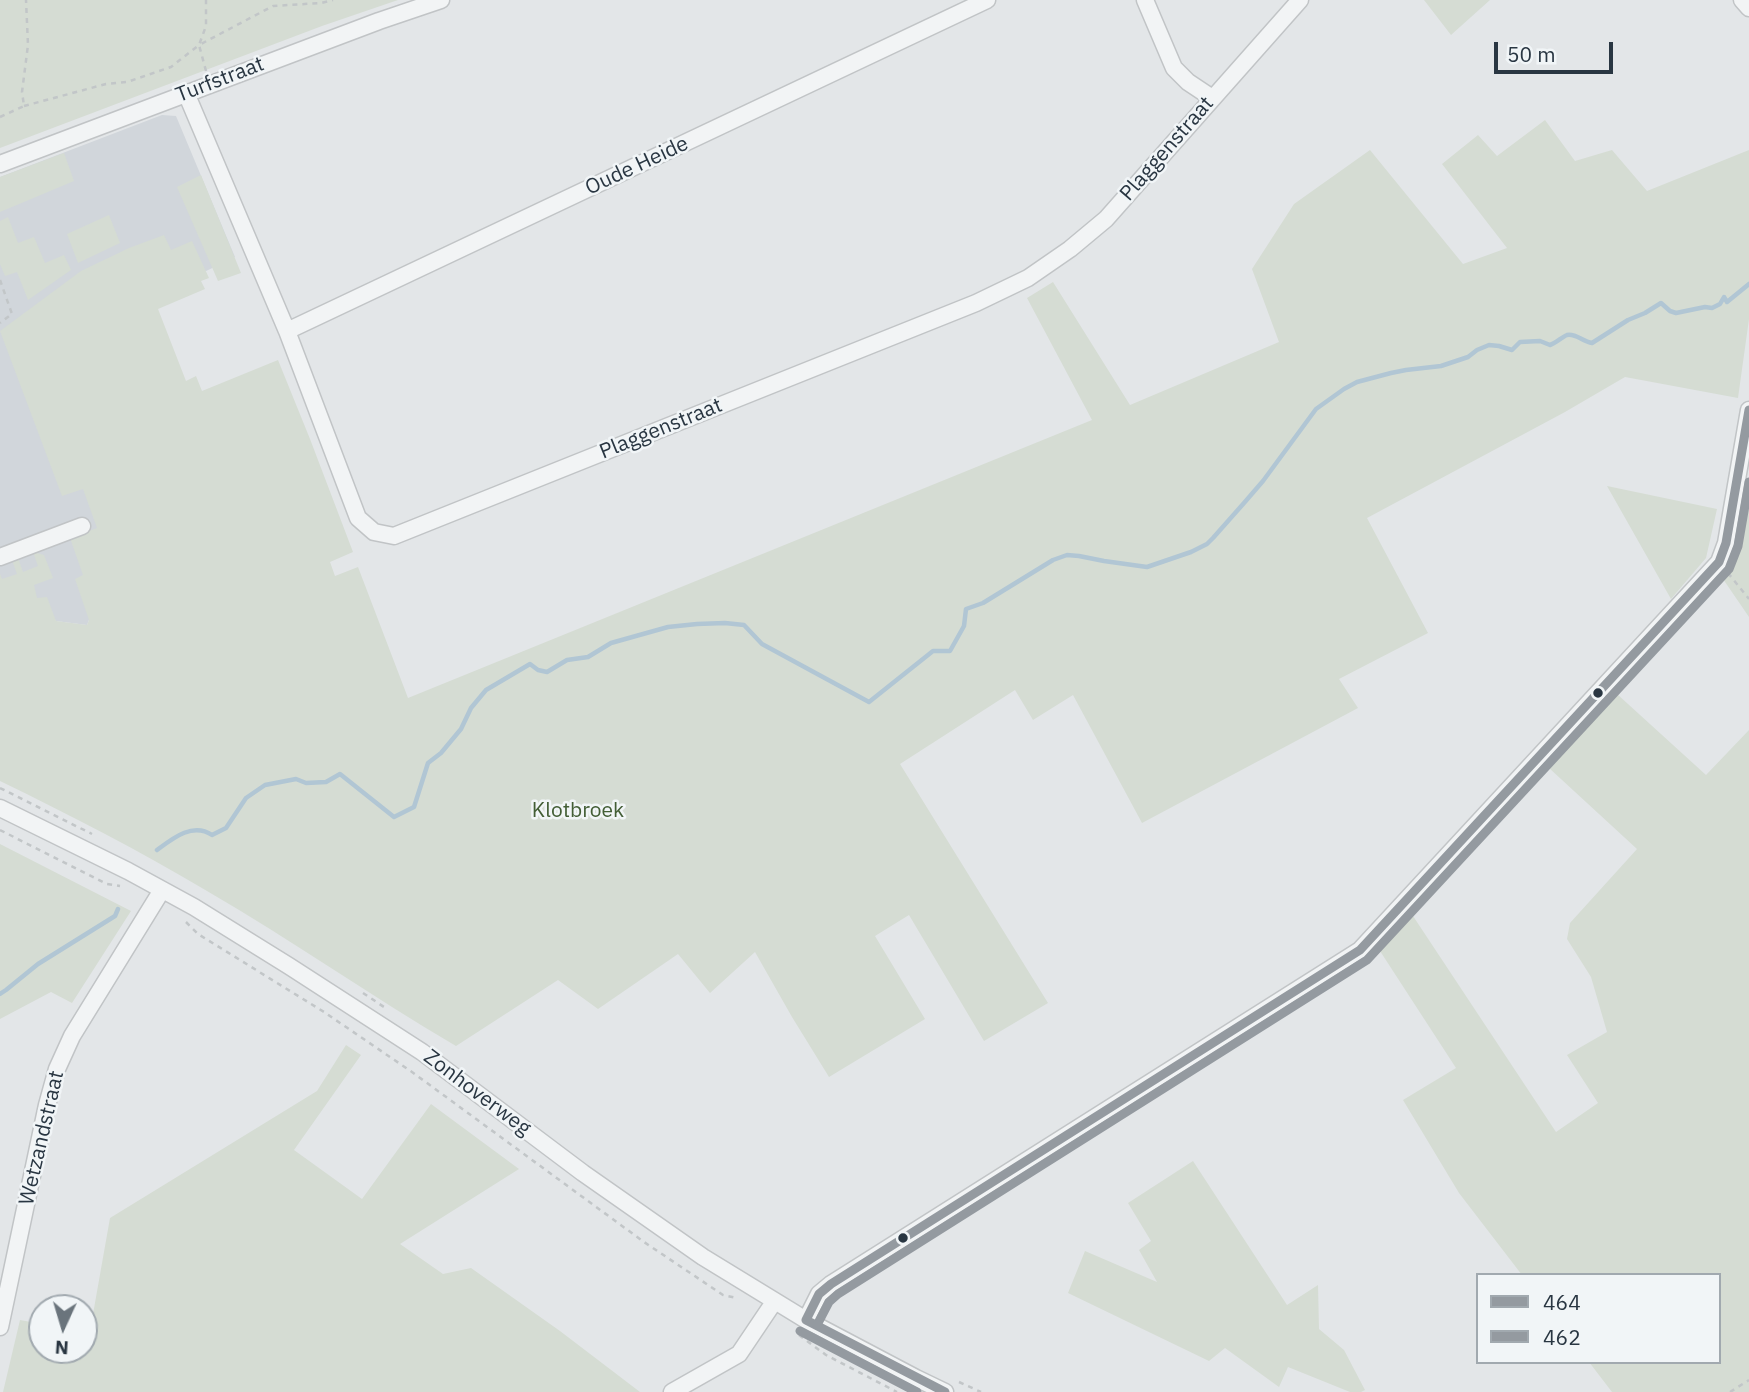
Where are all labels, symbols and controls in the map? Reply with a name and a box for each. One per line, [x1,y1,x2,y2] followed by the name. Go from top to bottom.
[1497,28,1616,72] scale bar
[1507,40,1556,68] text: 50 m
[172,52,268,108] street label: Turfstraat
[1115,92,1219,206] street label: Plaggenstraat
[581,131,693,201] street label: Oude Heide
[596,393,726,465] street label: Plaggenstraat
[1591,686,1605,700] unlabelled marker
[532,798,624,824] park label: Klotbroek
[419,1045,535,1141] street label: Zonhoverweg
[14,1068,70,1208] street label: Wetzandstraat
[896,1231,910,1245] unlabelled marker
[1476,1273,1721,1364] legend
[1543,1288,1581,1316] text: 464
[28,1294,98,1364] north arrow
[1543,1323,1581,1351] text: 462
[54,1336,69,1360] text: N

